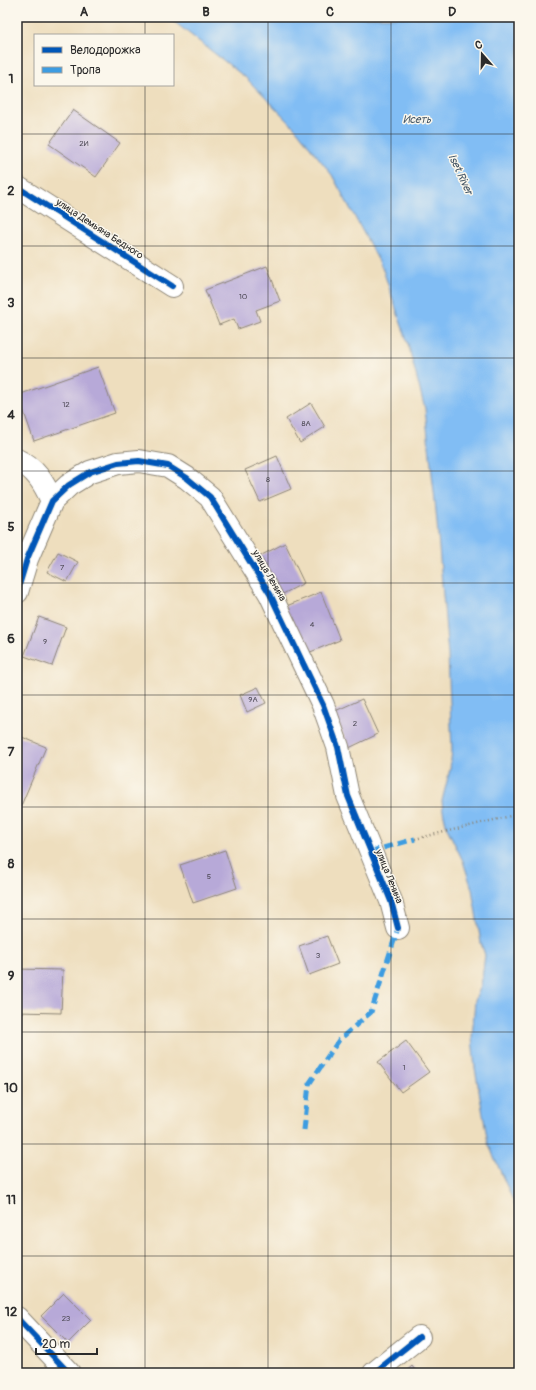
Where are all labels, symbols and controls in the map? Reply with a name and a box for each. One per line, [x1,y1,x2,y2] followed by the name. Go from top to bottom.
[80,4,89,20] text: A
[202,4,210,20] text: B
[326,4,334,20] text: C
[448,4,456,20] text: D
[34,34,174,86] legend
[462,34,502,74] north arrow
[473,38,484,52] text: С
[70,43,141,58] text: Велодорожка
[70,63,101,78] text: Тропа
[8,71,14,87] text: 1
[403,113,432,126] water label: Исеть
[79,139,89,148] house number: 2И
[446,152,476,198] water label: Iset River
[7,183,15,199] text: 2
[53,196,146,262] street label: улица Демьяна Бедного
[239,292,248,301] house number: 10
[7,295,15,311] text: 3
[62,400,70,409] house number: 12
[7,407,15,423] text: 4
[301,419,311,428] house number: 8А
[266,475,270,484] house number: 8
[7,519,15,535] text: 5
[249,547,289,604] street label: улица Ленина
[60,563,65,572] house number: 7
[310,620,315,629] house number: 4
[7,631,15,647] text: 6
[43,637,47,646] house number: 9
[248,695,258,704] house number: 9А
[353,719,358,728] house number: 2
[8,744,15,760] text: 7
[372,847,405,905] street label: улица Ленина
[8,856,15,872] text: 8
[207,872,211,881] house number: 5
[316,951,321,960] house number: 3
[8,968,15,984] text: 9
[402,1063,406,1072] house number: 1
[4,1080,18,1096] text: 10
[6,1192,16,1208] text: 11
[5,1304,17,1320] text: 12
[62,1314,71,1323] house number: 23
[36,1330,97,1356] scale bar
[42,1337,71,1352] text: 20 m

